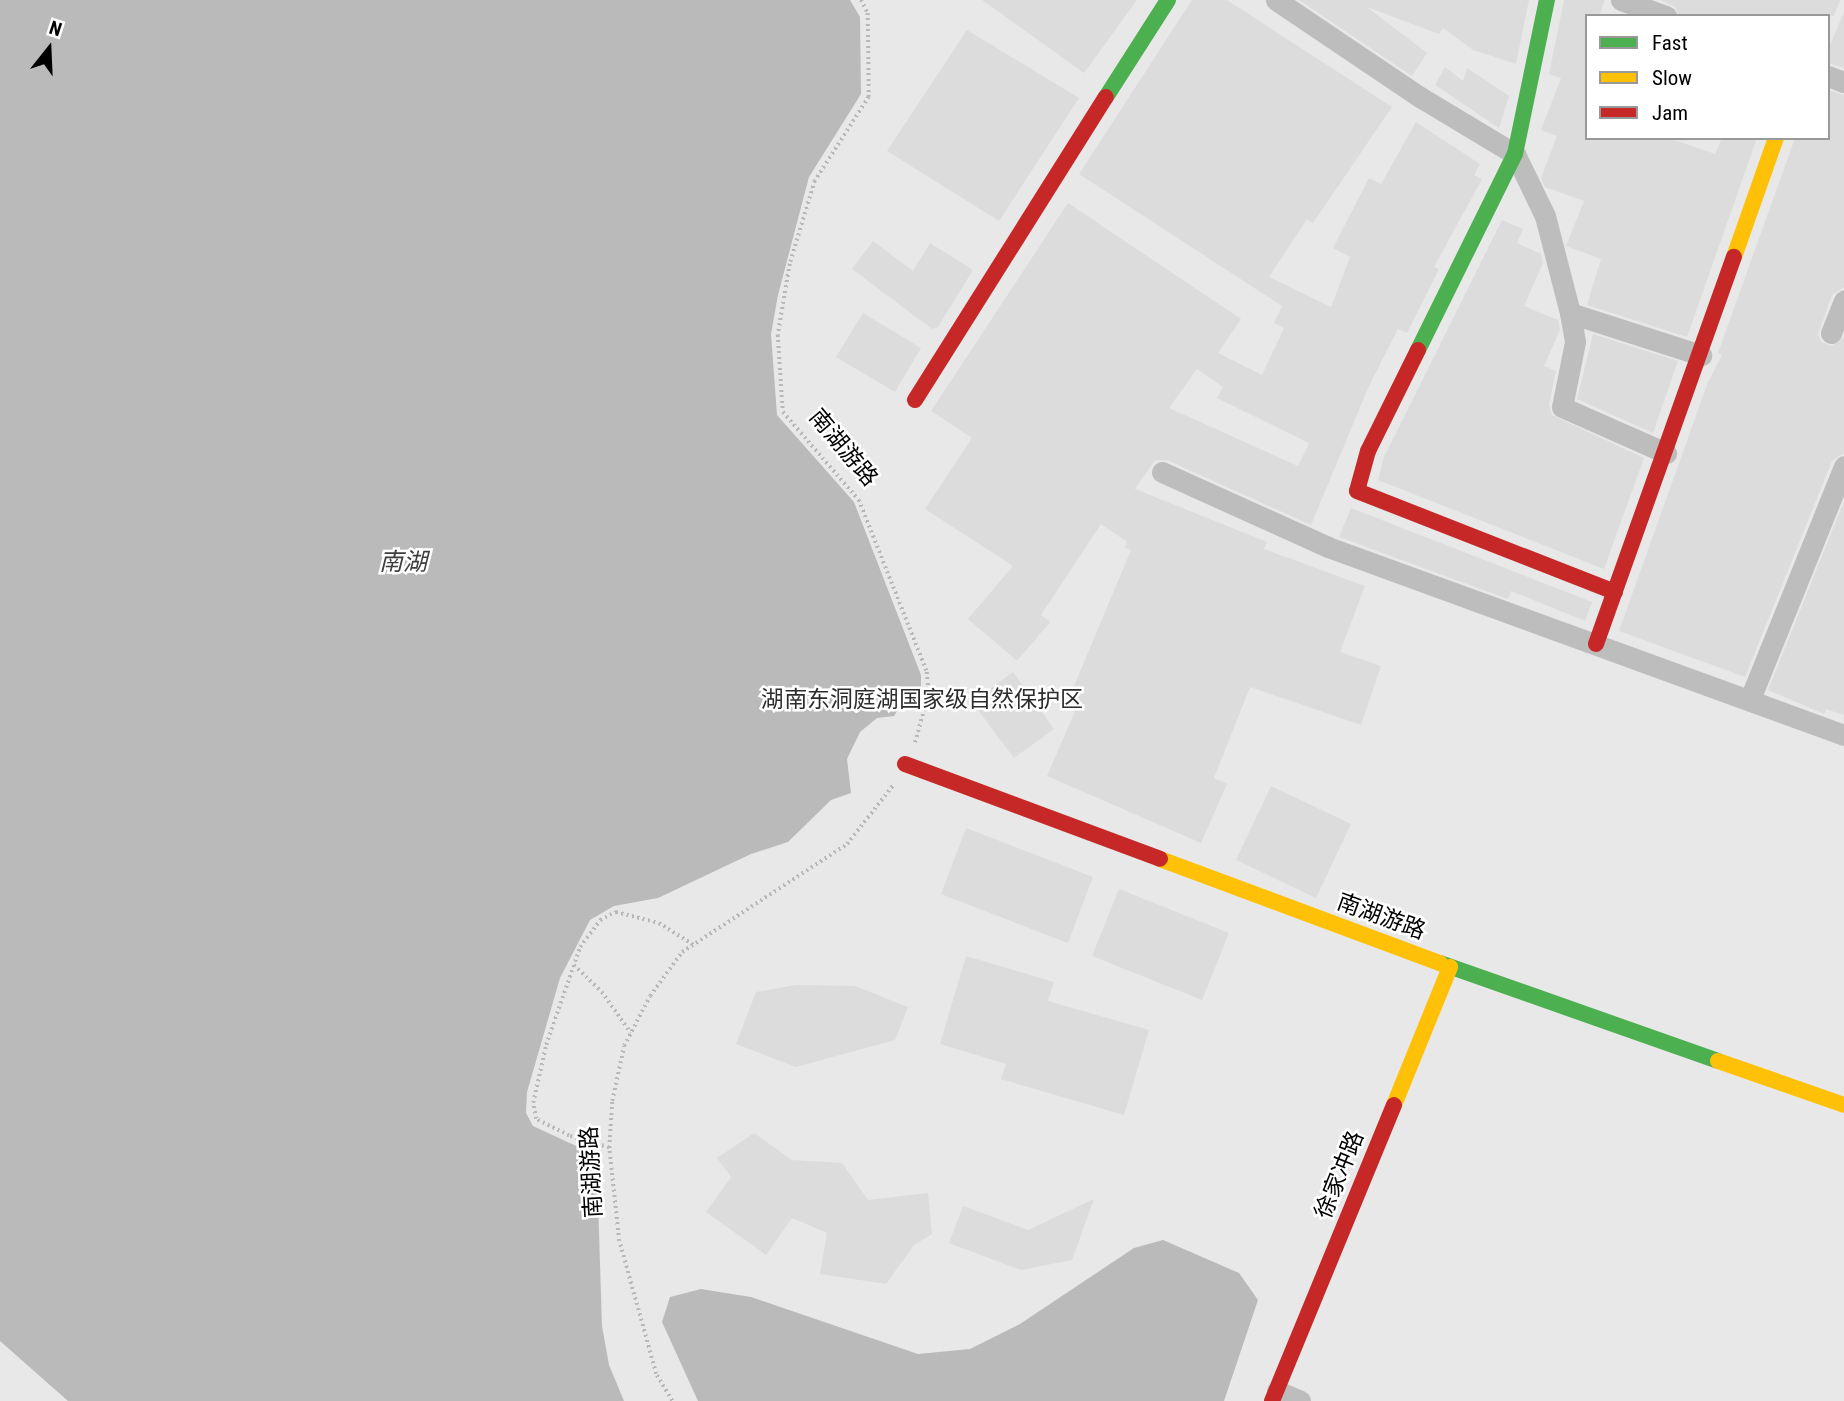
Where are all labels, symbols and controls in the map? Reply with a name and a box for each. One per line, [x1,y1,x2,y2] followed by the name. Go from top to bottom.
[14,14,84,84] north arrow
[1585,14,1830,140] legend
[47,16,65,41] text: N
[1652,31,1688,55] text: Fast
[1652,66,1692,90] text: Slow
[1652,101,1688,125] text: Jam
[803,404,883,492] street label: 南湖游路
[379,549,427,577] water label: 南湖
[761,686,1083,714] park label: 湖南东洞庭湖国家级自然保护区
[1333,888,1429,946] street label: 南湖游路
[576,1125,608,1219] street label: 南湖游路
[1310,1127,1370,1223] street label: 徐家冲路

